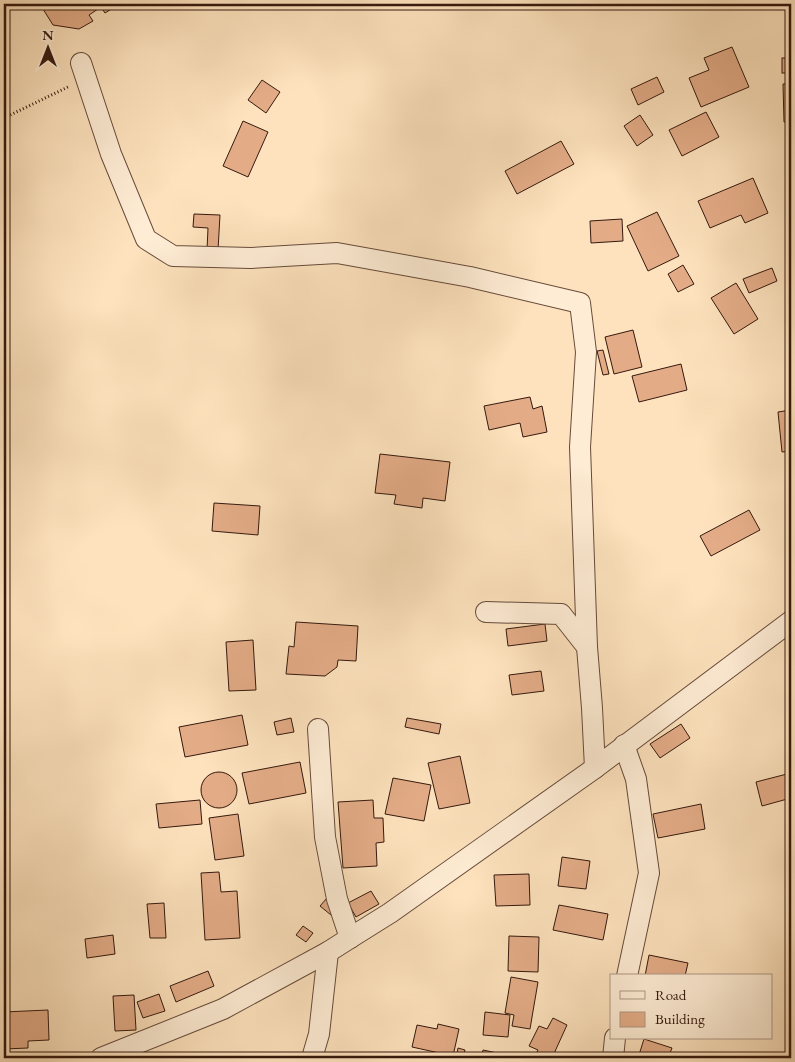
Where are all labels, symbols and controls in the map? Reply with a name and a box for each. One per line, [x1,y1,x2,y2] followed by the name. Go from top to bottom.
[22,22,72,72] north arrow
[42,26,54,44] text: N
[610,974,772,1040] legend
[655,985,687,1004] text: Road
[655,1009,705,1028] text: Building

